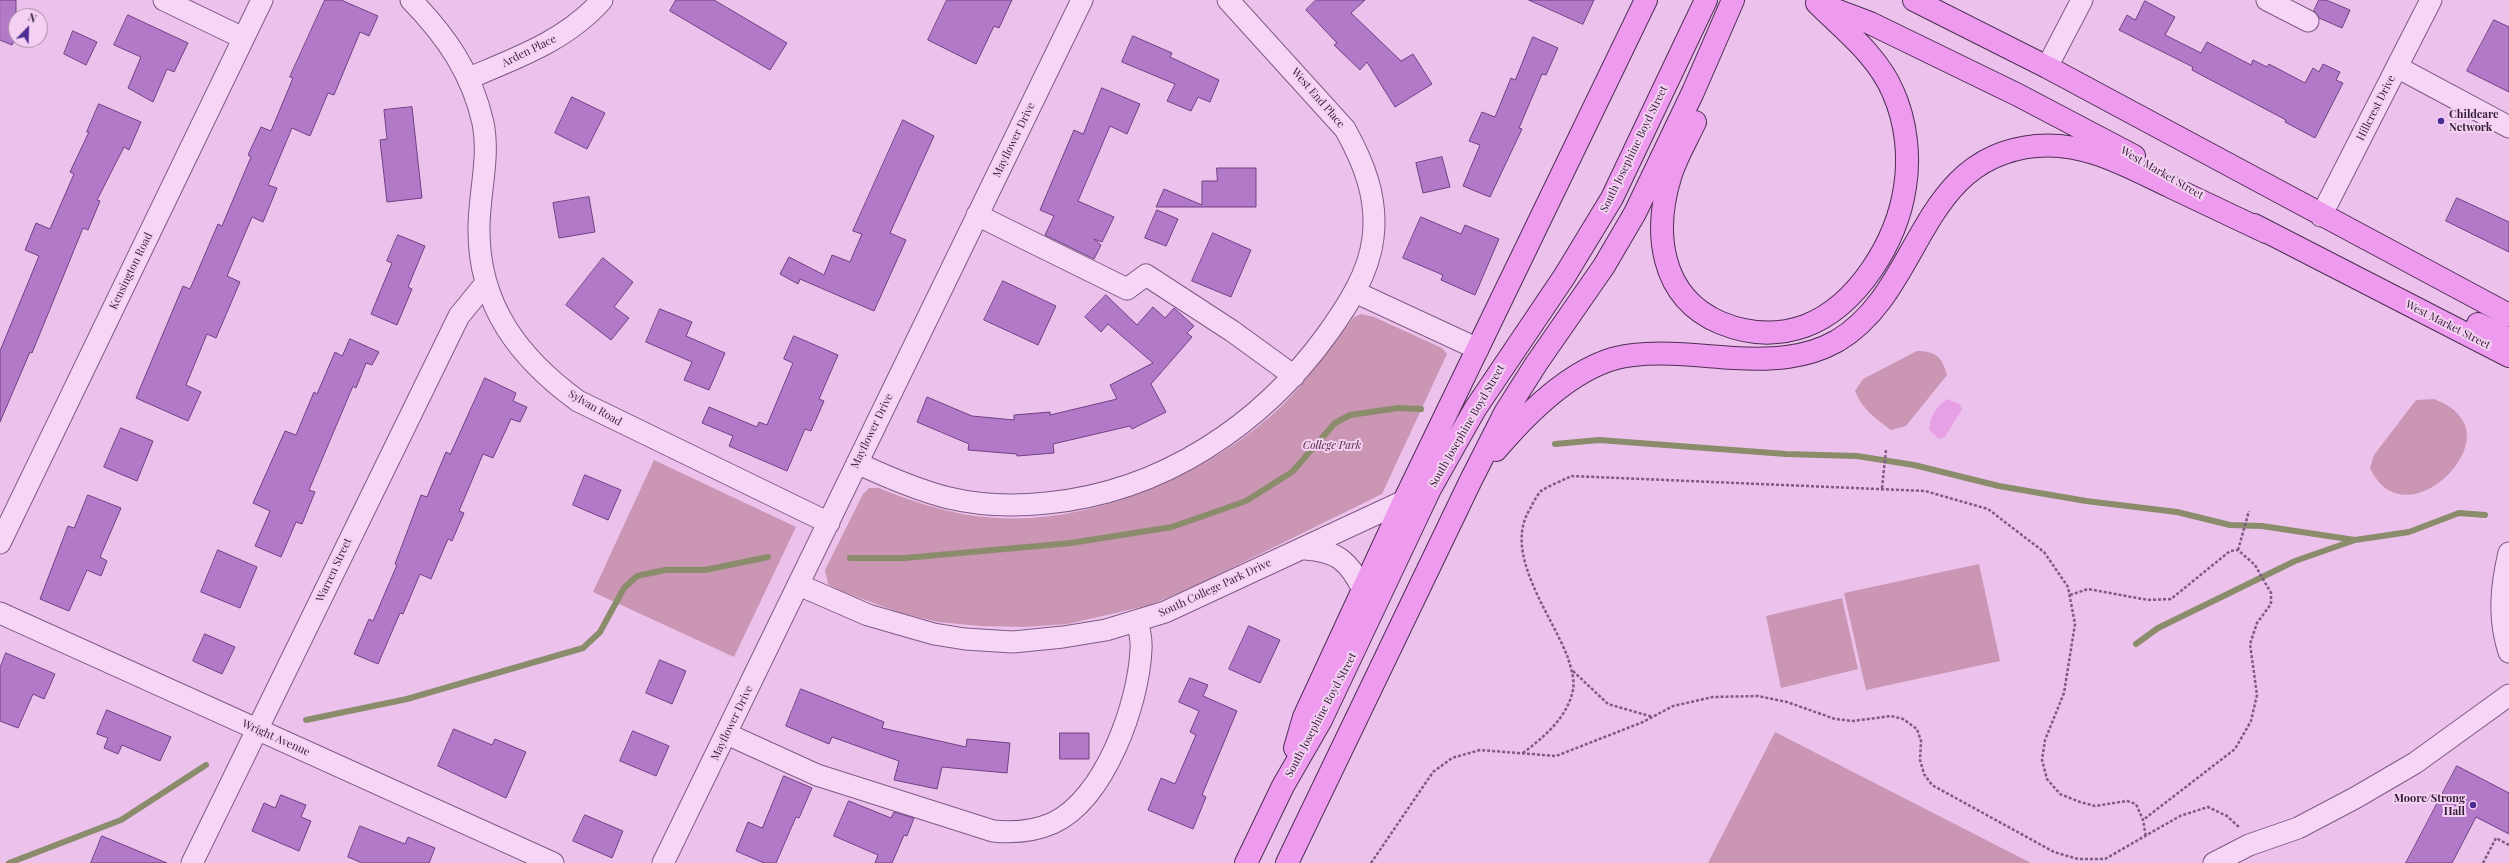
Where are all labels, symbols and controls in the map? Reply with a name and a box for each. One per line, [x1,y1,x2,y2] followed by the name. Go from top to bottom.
[8,8,48,48] north arrow
[26,9,39,26] text: N
[500,32,558,70] street label: Arden Place
[1289,66,1347,130] street label: West End Place
[2354,73,2398,143] street label: Hillcrest Drive
[1598,84,1670,214] street label: South Josephine Boyd Street
[990,100,1038,180] street label: Mayflower Drive
[2449,108,2498,134] place label: Childcare Network
[2436,116,2446,126] marker: Childcare Network
[2118,144,2206,202] street label: West Market Street
[107,230,155,312] street label: Kensington Road
[2403,298,2493,352] street label: West Market Street
[1426,362,1508,490] street label: South Josephine Boyd Street
[566,387,624,429] street label: Sylvan Road
[848,391,896,471] street label: Mayflower Drive
[1303,439,1361,453] park label: College Park
[313,536,355,604] street label: Warren Street
[1157,556,1273,620] street label: South College Park Drive
[1282,650,1360,780] street label: South Josephine Boyd Street
[708,683,756,763] street label: Mayflower Drive
[240,717,312,759] street label: Wright Avenue
[2394,792,2465,818] place label: Moore/Strong Hall
[2468,800,2478,810] marker: Moore/Strong Hall

